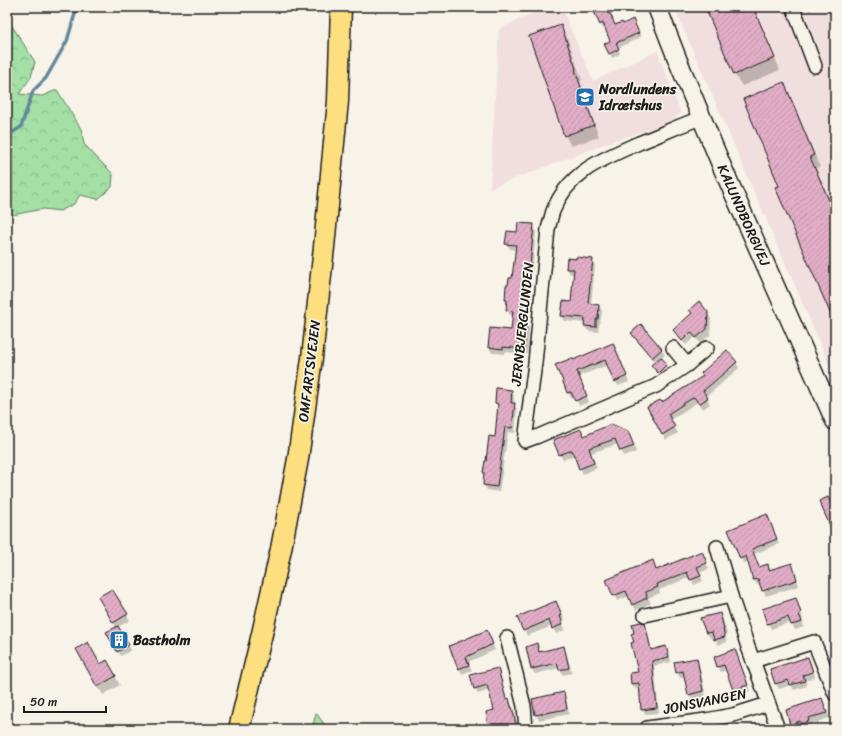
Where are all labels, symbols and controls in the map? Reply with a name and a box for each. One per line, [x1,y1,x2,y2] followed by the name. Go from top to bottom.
[598,77,677,118] place label: Nordlundens Idrætshus
[574,86,596,108] school or university icon: Nordlundens Idrætshus
[710,160,777,271] street label: KALUNDBORGVEJ
[503,261,541,388] street label: JERNBJERGLUNDEN
[291,319,328,423] street label: OMFARTSVEJEN
[133,628,191,653] place label: Bastholm
[108,629,130,651] building icon: Bastholm
[660,681,749,722] street label: JONSVANGEN
[24,688,106,714] scale bar
[30,691,57,713] text: 50 m

